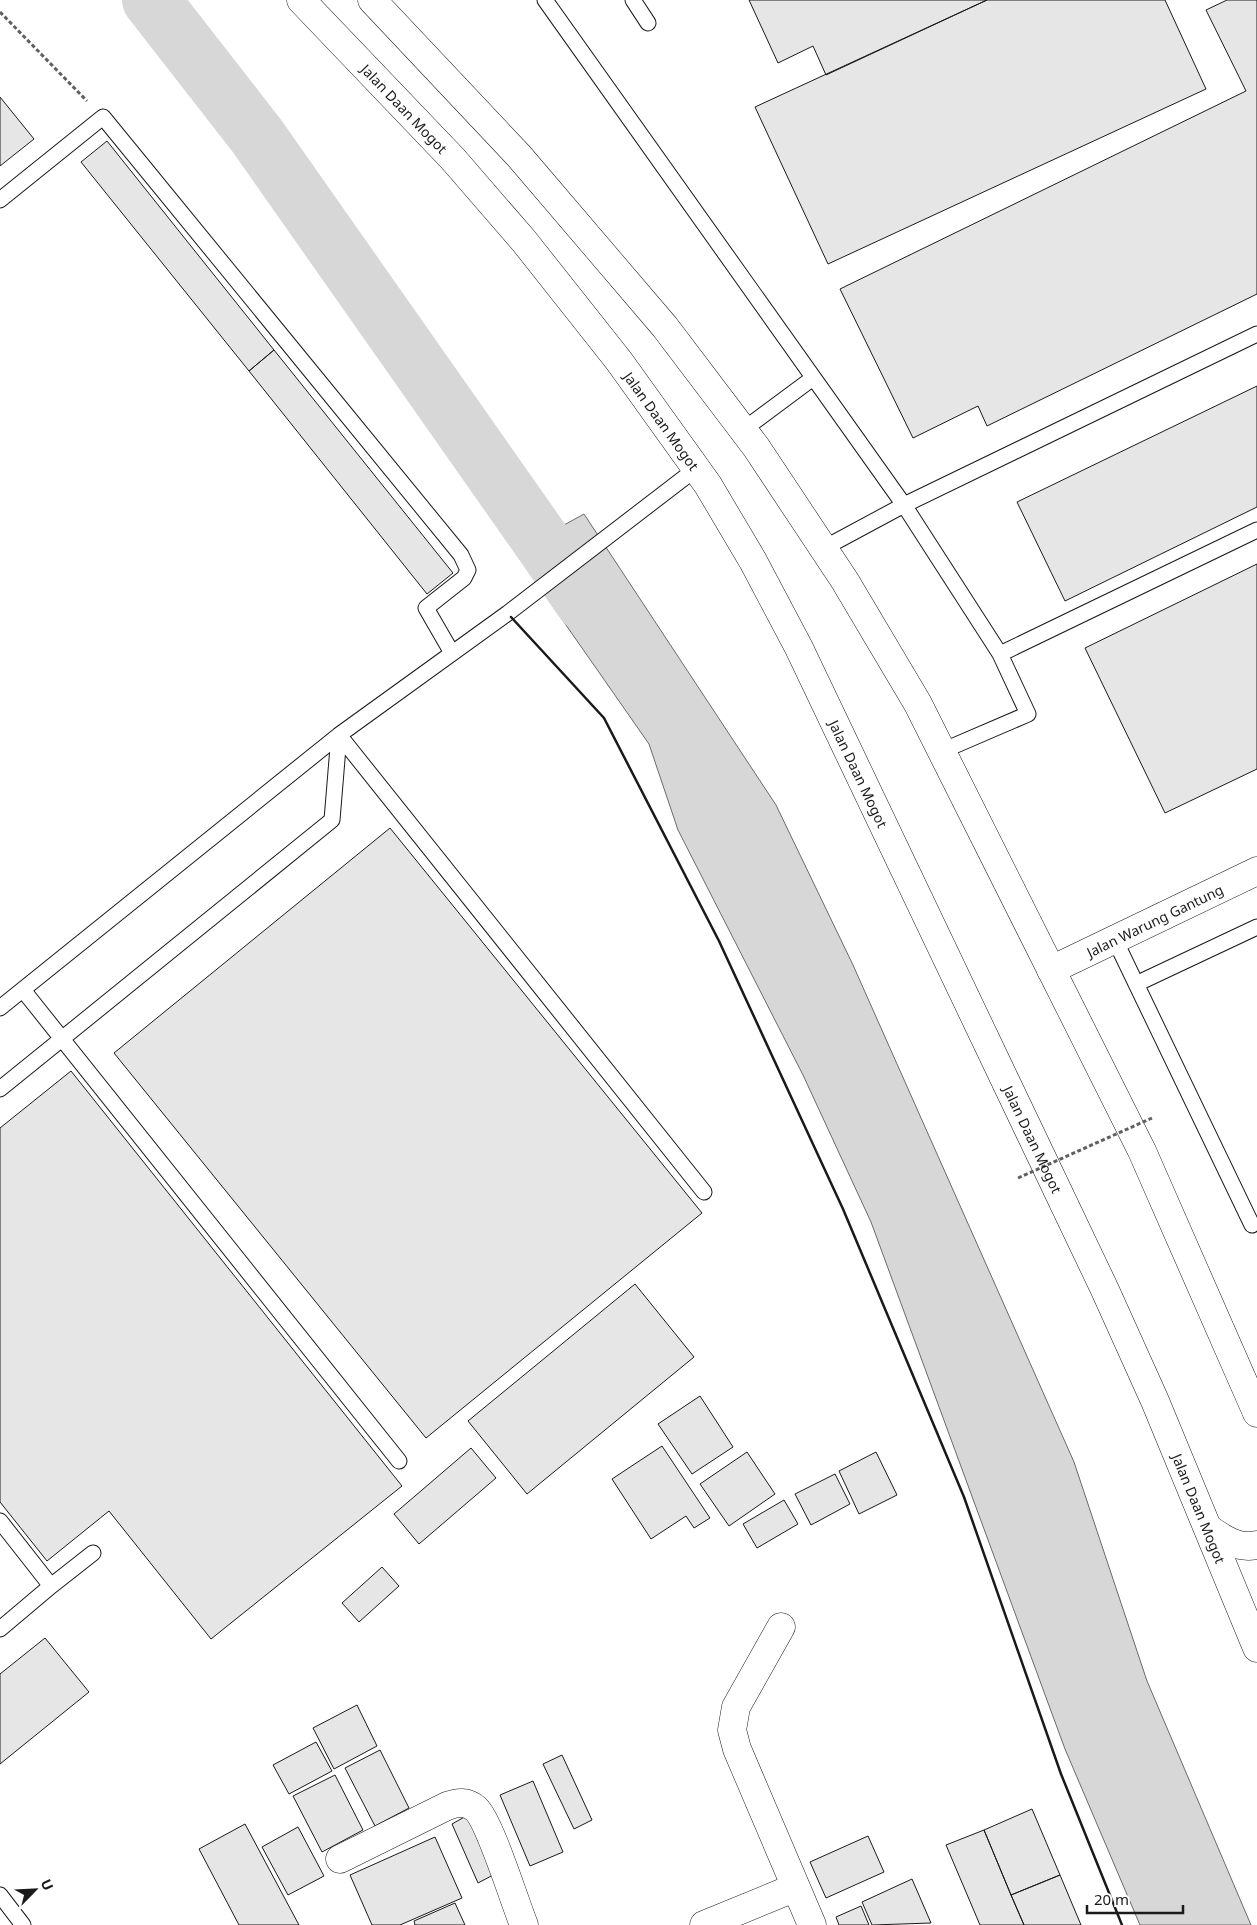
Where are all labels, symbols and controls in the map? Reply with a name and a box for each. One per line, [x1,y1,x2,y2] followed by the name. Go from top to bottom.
[356,58,452,157] street label: Jalan Daan Mogot
[619,366,704,474] street label: Jalan Daan Mogot
[824,715,893,831] street label: Jalan Daan Mogot
[1082,879,1226,962] street label: Jalan Warung Gantung
[999,1080,1067,1196] street label: Jalan Daan Mogot
[1167,1449,1230,1566] street label: Jalan Daan Mogot
[10,1865,60,1915] north arrow
[36,1876,58,1893] text: U
[1087,1882,1183,1914] scale bar
[1094,1889,1129,1909] text: 20 m

